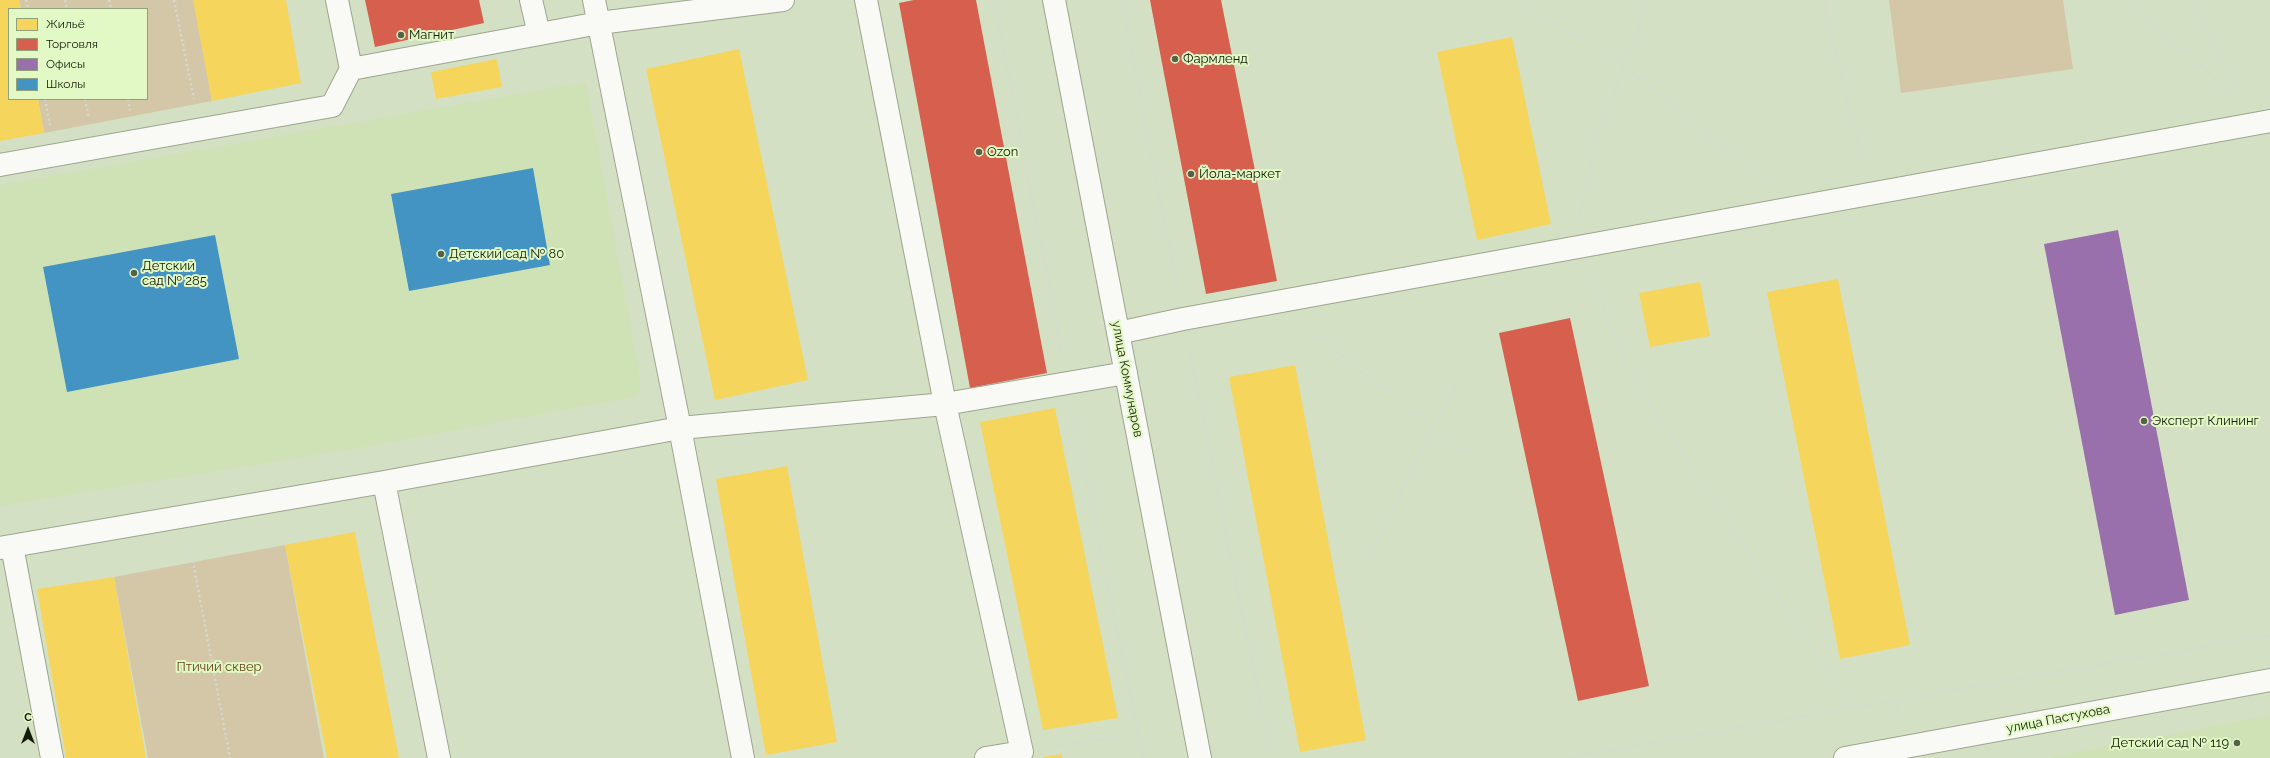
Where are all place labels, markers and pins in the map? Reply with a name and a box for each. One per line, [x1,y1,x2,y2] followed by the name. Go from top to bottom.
[409,27,454,43] place label: Магнит
[396,30,406,40] marker: Магнит
[1183,51,1248,67] place label: Фармленд
[1170,54,1180,64] marker: Фармленд
[987,144,1018,160] place label: Ozon
[974,147,984,157] marker: Ozon
[1199,166,1281,182] place label: Йола-маркет
[1186,169,1196,179] marker: Йола-маркет
[449,246,564,262] place label: Детский сад № 80
[436,249,446,259] marker: Детский сад № 80
[142,258,207,289] place label: Детский сад № 285
[129,268,139,278] marker: Детский сад № 285
[2152,413,2259,429] place label: Эксперт Клининг
[2139,416,2149,426] marker: Эксперт Клининг
[2111,735,2229,751] place label: Детский сад № 119
[2232,738,2242,748] marker: Детский сад № 119

